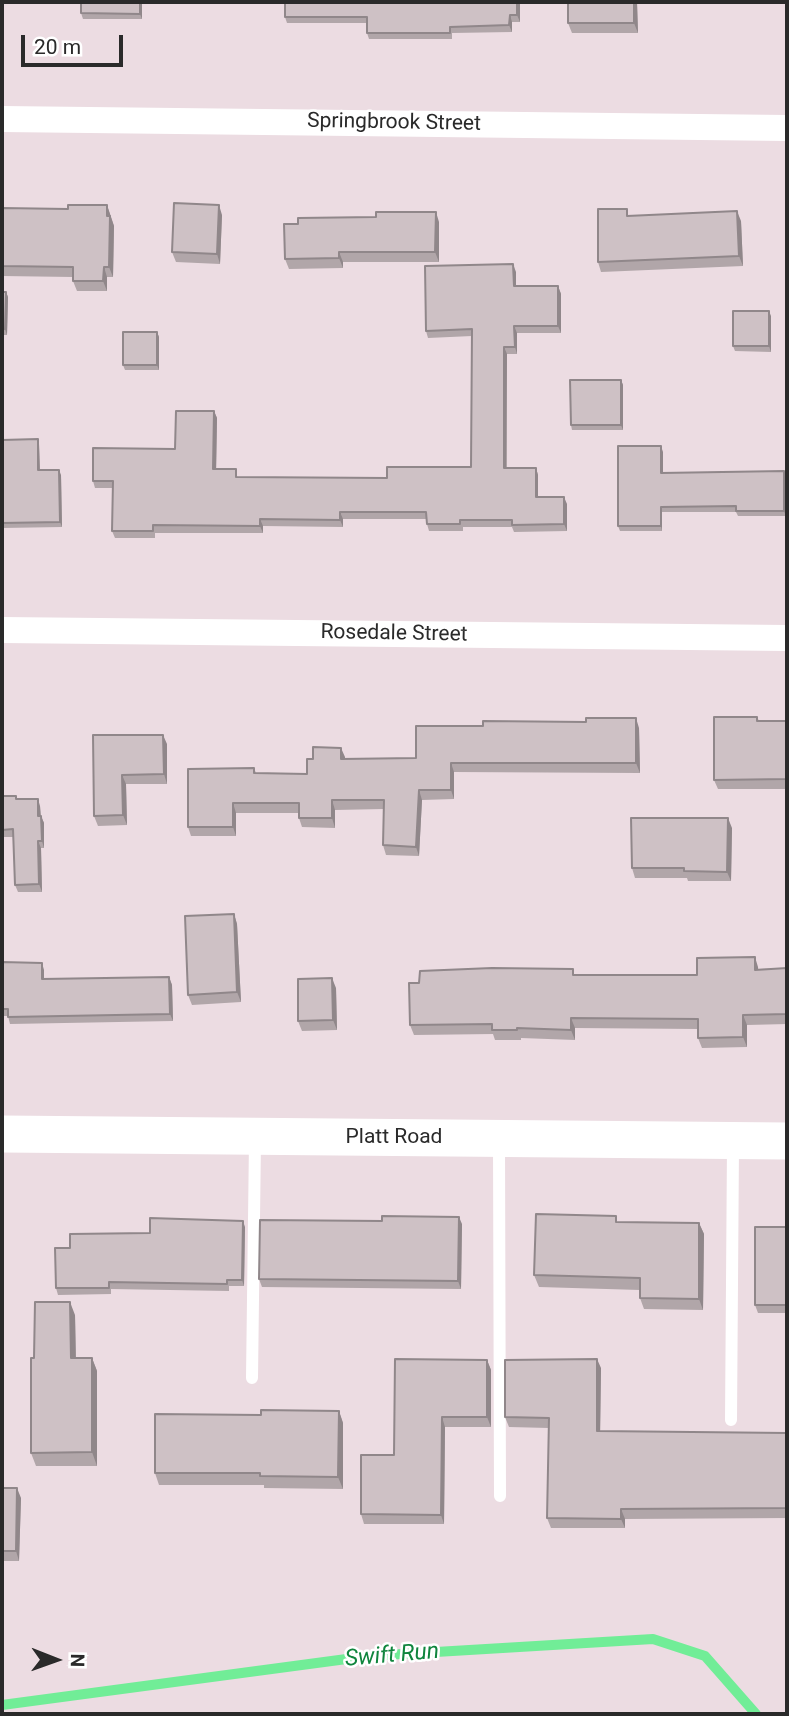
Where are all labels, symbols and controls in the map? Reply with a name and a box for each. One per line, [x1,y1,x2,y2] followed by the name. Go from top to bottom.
[24,21,126,65] scale bar
[34,35,81,59] text: 20 m
[307,109,481,137] street label: Springbrook Street
[320,620,468,648] street label: Rosedale Street
[346,1125,442,1151] street label: Platt Road
[21,1625,91,1695] north arrow
[344,1638,440,1674] water label: Swift Run
[66,1653,89,1667] text: N

